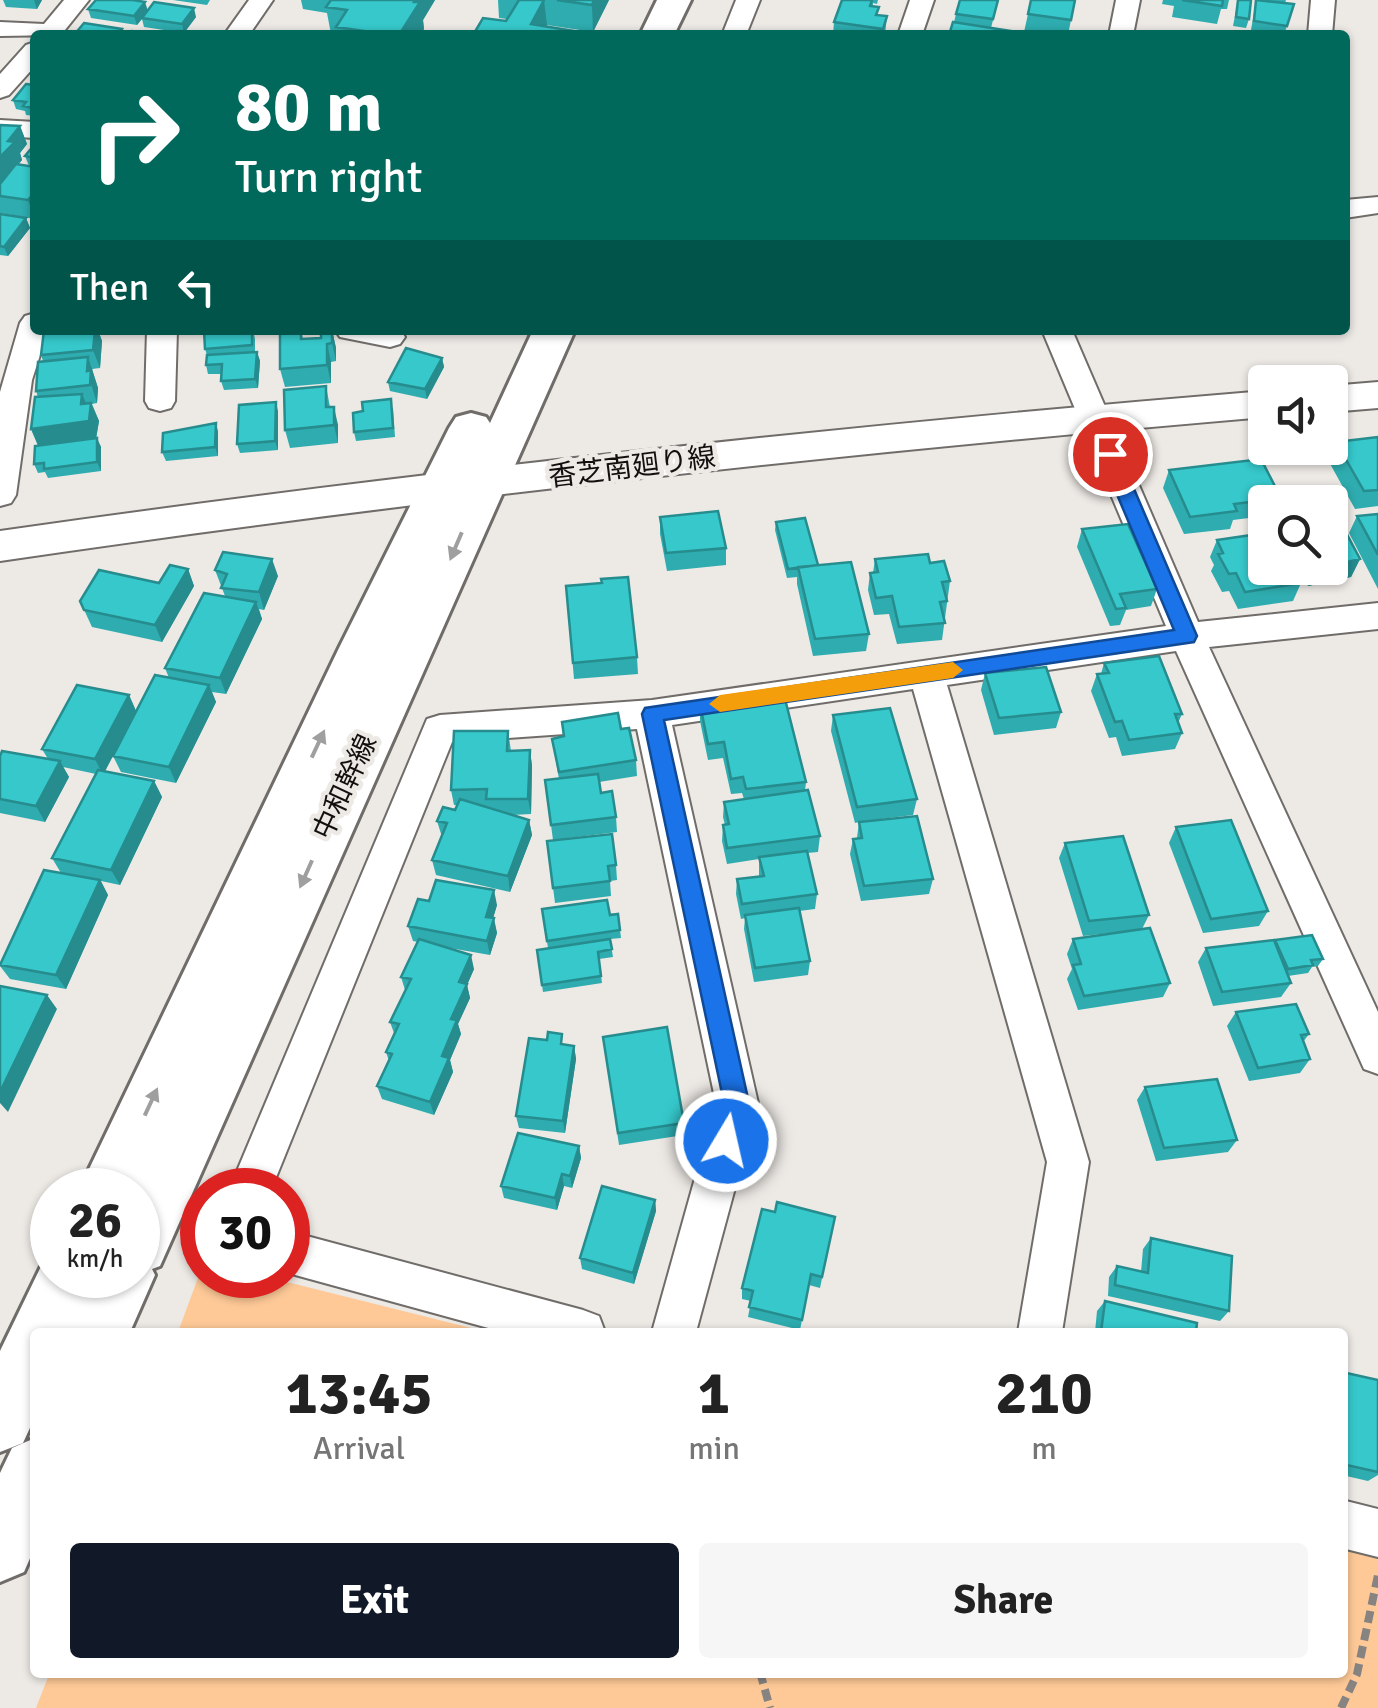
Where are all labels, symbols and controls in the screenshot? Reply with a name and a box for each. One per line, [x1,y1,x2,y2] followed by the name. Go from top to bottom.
[235,64,383,150] text: 80 m
[70,70,200,200] icon: right
[235,150,423,205] text: Turn right
[169,260,224,315] icon: left
[70,264,149,311] text: Then
[1248,365,1348,585] map controls
[1248,365,1348,465] button: sound
[1068,412,1153,497] pin
[1083,427,1138,482] icon: arrive
[547,440,717,494] street label: 香芝南廻り線
[1248,485,1348,585] button: search
[448,531,464,561] one-way arrow
[306,729,384,845] street label: 中和幹線
[310,729,327,758] one-way arrow
[298,859,314,888] one-way arrow
[142,1087,159,1116] one-way arrow
[674,1089,778,1193] position arrow
[180,1168,310,1298] speed limit sign: 30
[68,1190,122,1252] text: 26
[67,1243,123,1274] text: km/h
[285,1357,433,1431] text: 13:45
[698,1357,730,1431] text: 1
[995,1357,1093,1431] text: 210
[313,1429,405,1468] text: Arrival
[688,1429,740,1468] text: min
[1031,1429,1057,1468] text: m
[70,1543,679,1658] button: Exit
[699,1543,1308,1658] button: Share

